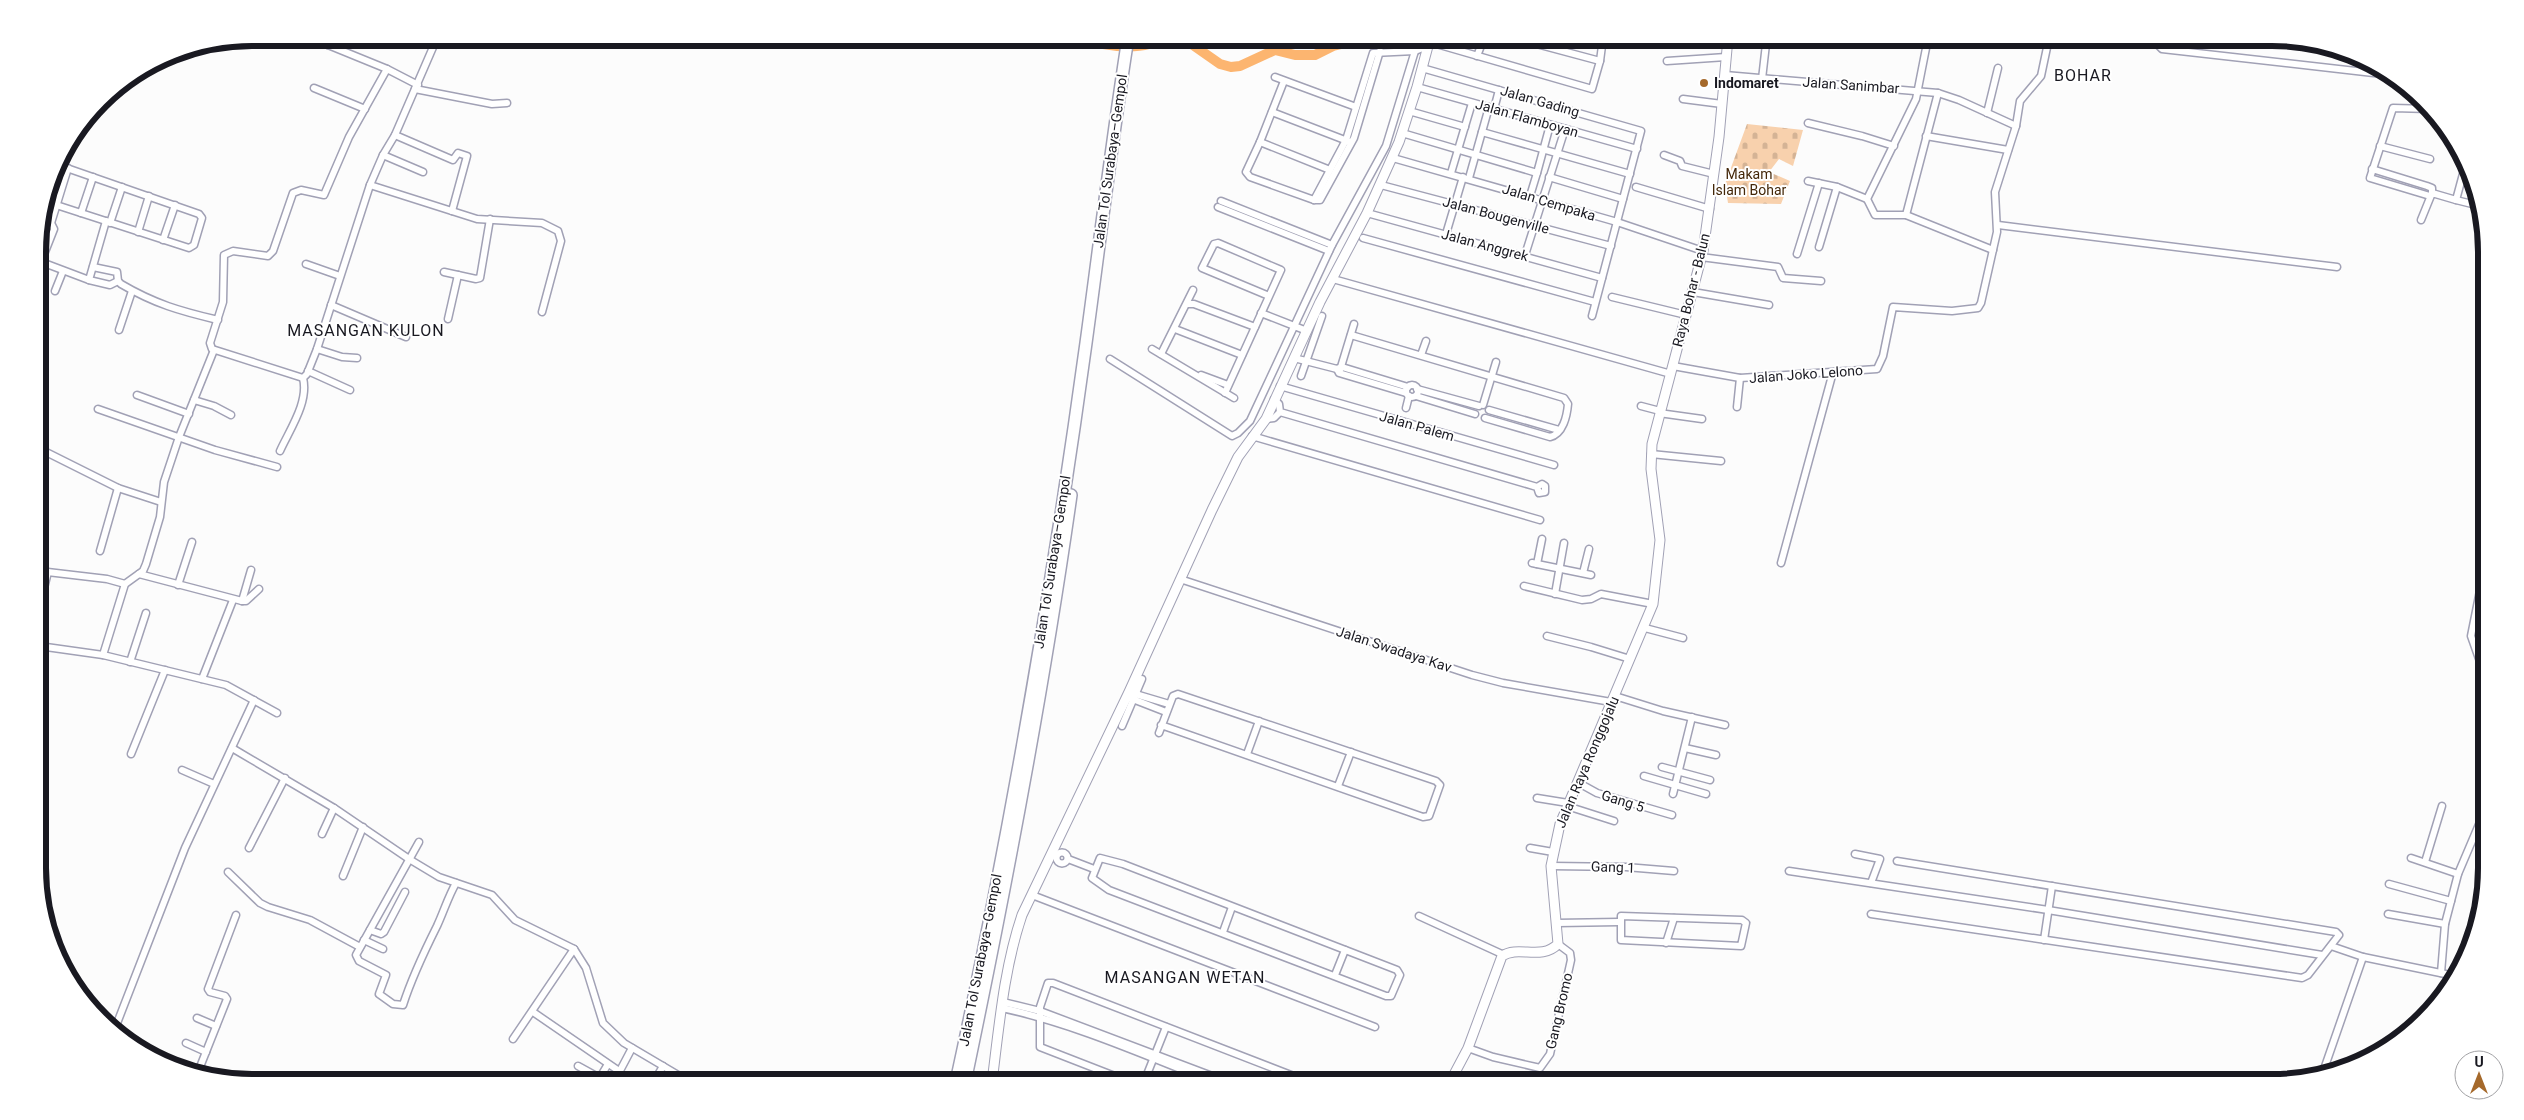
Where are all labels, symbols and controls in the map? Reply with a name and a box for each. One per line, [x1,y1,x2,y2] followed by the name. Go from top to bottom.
[2054,66,2112,85] district label: BOHAR
[1090,73,1130,249] street label: Jalan Tol Surabaya–Gempol
[1802,74,1900,96] street label: Jalan Sanimbar
[1714,75,1779,91] place label: Indomaret
[1698,77,1710,89] marker: Indomaret
[1499,82,1581,120] street label: Jalan Gading
[1474,96,1580,140] street label: Jalan Flamboyan
[1712,166,1787,198] park label: Makam Islam Bohar
[1500,180,1598,224] street label: Jalan Cempaka
[1441,193,1551,237] street label: Jalan Bougenville
[1440,226,1531,265] street label: Jalan Anggrek
[1669,232,1713,348] street label: Raya Bohar - Balun
[287,321,445,340] district label: MASANGAN KULON
[1749,362,1863,386] street label: Jalan Joko Lelono
[1378,408,1456,444] street label: Jalan Palem
[1030,474,1074,650] street label: Jalan Tol Surabaya–Gempol
[1334,623,1454,675] street label: Jalan Swadaya Kav
[1552,694,1622,830] street label: Jalan Raya Ronggojalu
[1600,787,1647,815] street label: Gang 5
[1591,858,1635,876] street label: Gang 1
[955,873,1005,1047] street label: Jalan Tol Surabaya–Gempol
[1105,968,1265,987] district label: MASANGAN WETAN
[1542,971,1576,1051] street label: Gang Bromo
[2454,1050,2504,1100] north arrow
[2474,1054,2484,1070] text: U

